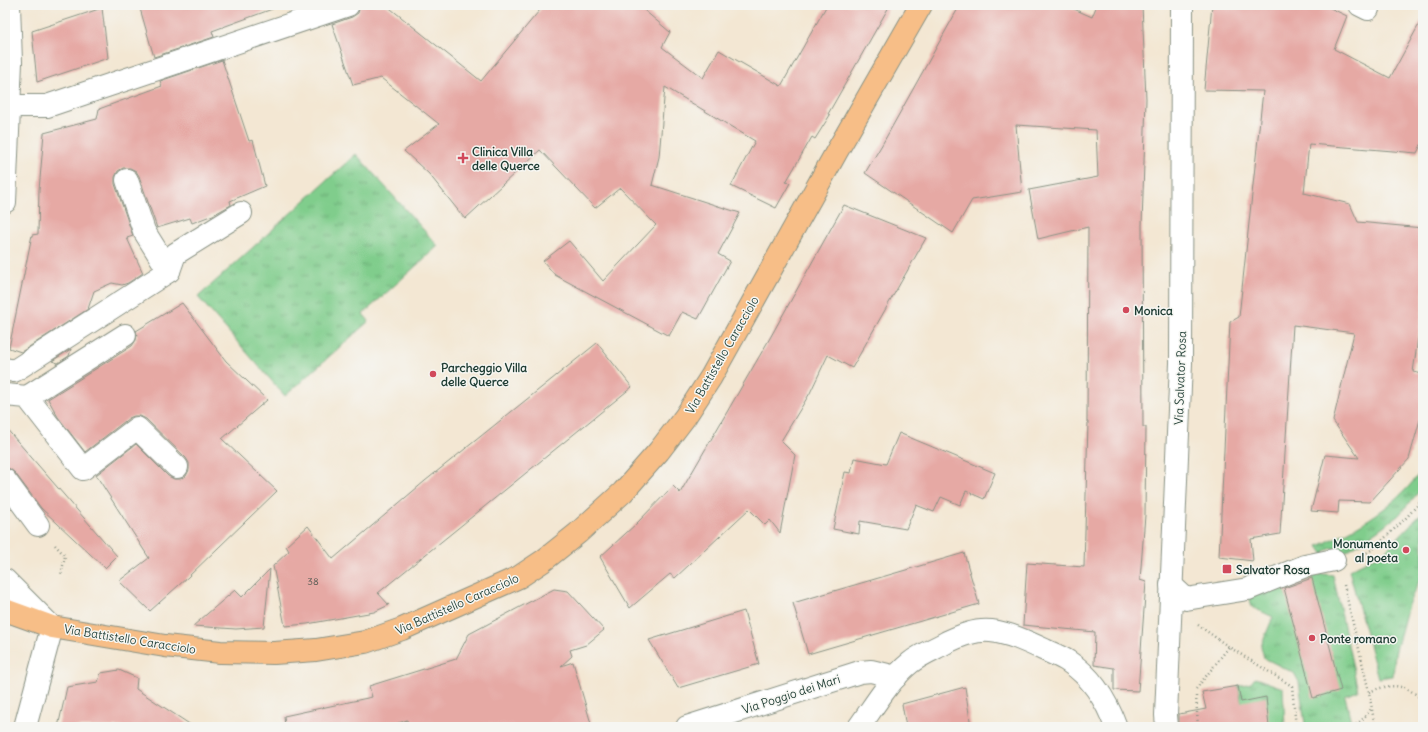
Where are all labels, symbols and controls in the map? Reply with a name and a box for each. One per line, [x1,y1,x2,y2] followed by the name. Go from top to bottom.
[472,144,540,173] place label: Clinica Villa delle Querce
[457,152,469,164] marker: Clinica Villa delle Querce
[682,293,762,417] street label: Via Battistello Caracciolo
[1134,303,1173,318] place label: Monica
[1121,305,1131,315] marker: Monica
[1171,331,1189,425] street label: Via Salvator Rosa
[441,360,527,389] place label: Parcheggio Villa delle Querce
[428,369,438,379] marker: Parcheggio Villa delle Querce
[1333,536,1398,566] place label: Monumento al poeta
[1401,545,1411,555] marker: Monumento al poeta
[1236,562,1310,577] place label: Salvator Rosa
[1221,563,1233,575] marker: Salvator Rosa
[393,570,521,638] street label: Via Battistello Caracciolo
[307,575,319,588] house number: 38
[63,621,197,657] street label: Via Battistello Caracciolo
[1320,631,1397,646] place label: Ponte romano
[1307,633,1317,643] marker: Ponte romano
[740,671,842,717] street label: Via Poggio dei Mari

